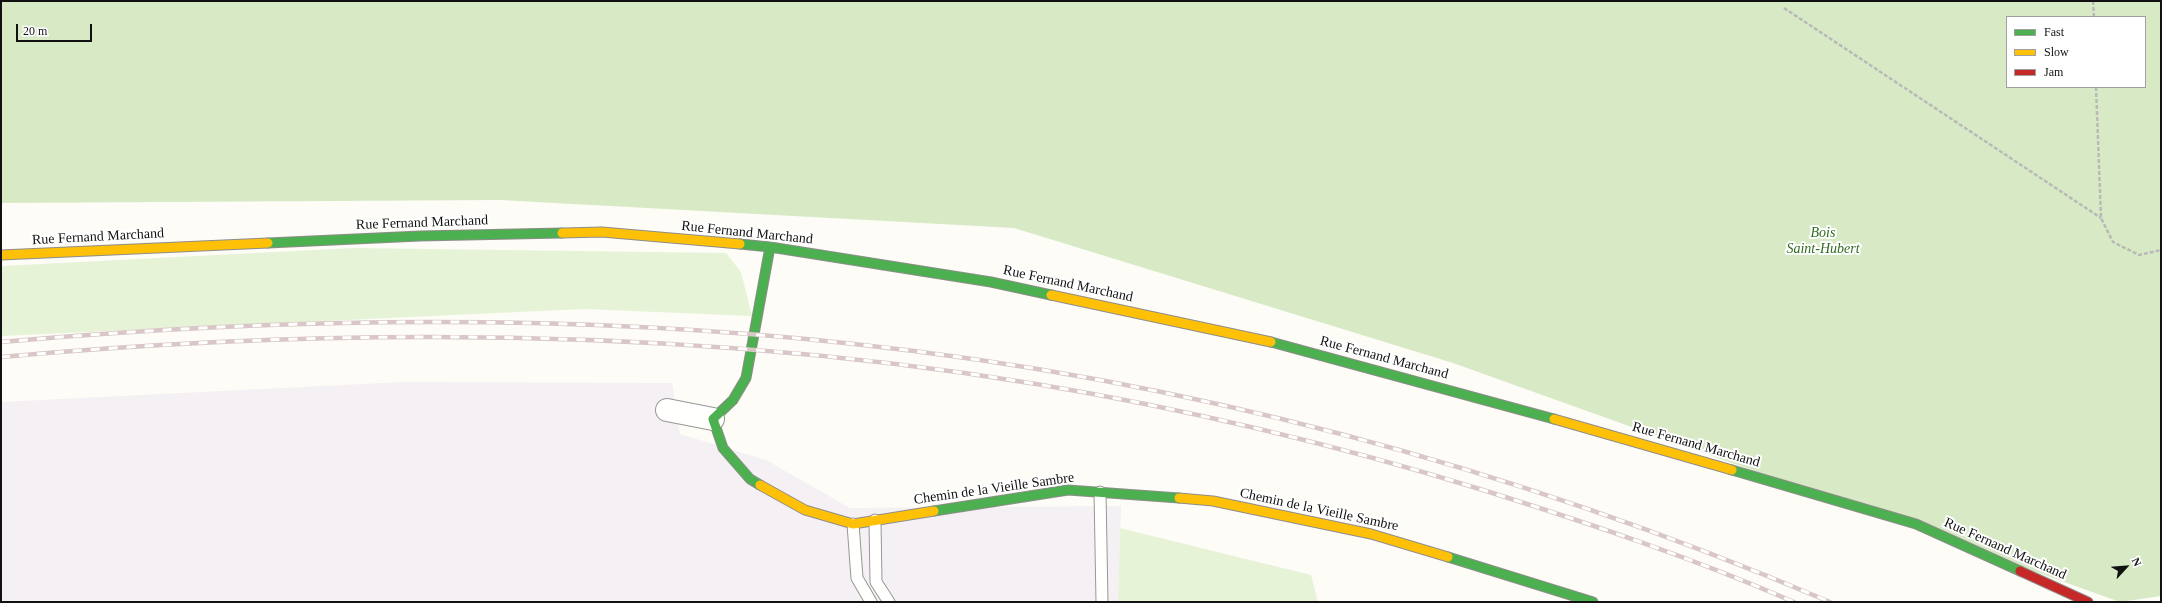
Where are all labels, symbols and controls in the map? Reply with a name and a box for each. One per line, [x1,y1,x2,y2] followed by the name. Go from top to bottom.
[18,16,94,42] scale bar
[2006,16,2146,88] legend
[23,24,47,38] text: 20 m
[2044,25,2064,39] text: Fast
[2044,45,2069,59] text: Slow
[2044,65,2063,79] text: Jam
[356,212,488,234] street label: Rue Fernand Marchand
[680,218,814,248] street label: Rue Fernand Marchand
[32,225,164,249] street label: Rue Fernand Marchand
[1786,225,1860,258] park label: Bois Saint-Hubert
[1002,262,1134,306] street label: Rue Fernand Marchand
[1318,333,1450,383] street label: Rue Fernand Marchand
[1630,419,1762,471] street label: Rue Fernand Marchand
[913,469,1075,509] street label: Chemin de la Vieille Sambre
[1238,485,1400,535] street label: Chemin de la Vieille Sambre
[1941,514,2069,584] street label: Rue Fernand Marchand
[2106,547,2146,587] north arrow
[2130,556,2144,568] text: N

